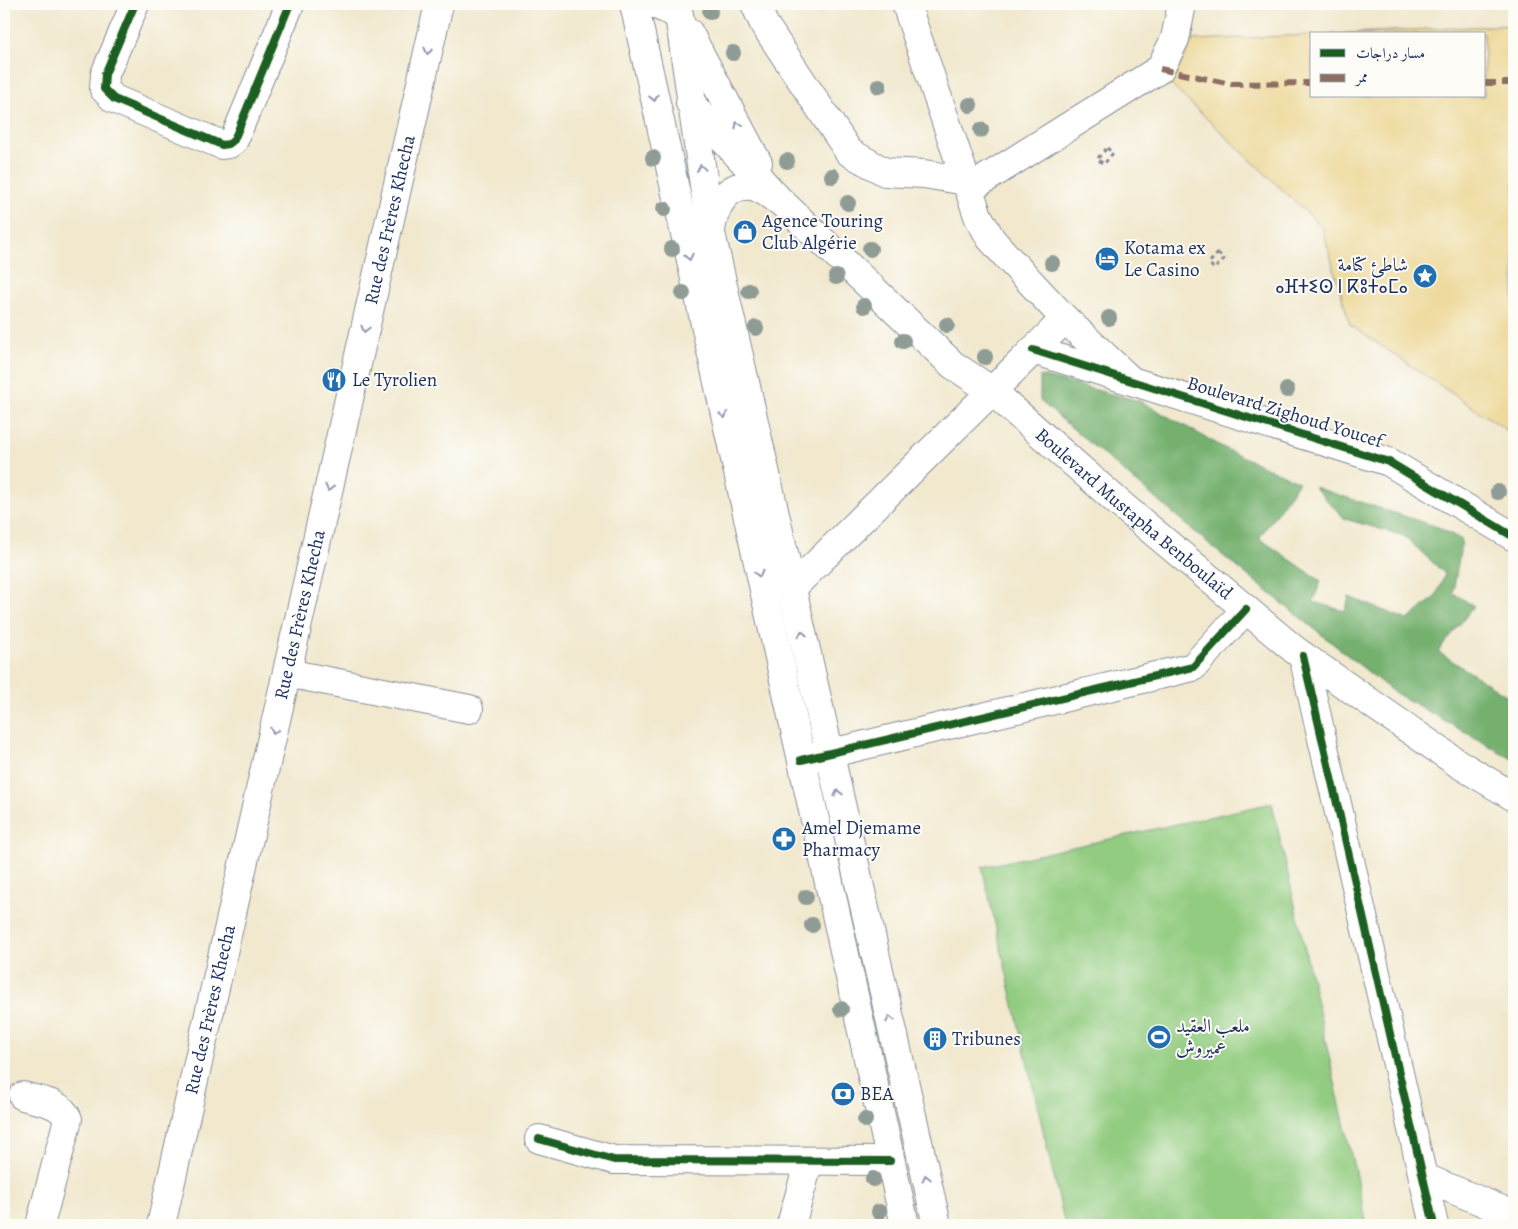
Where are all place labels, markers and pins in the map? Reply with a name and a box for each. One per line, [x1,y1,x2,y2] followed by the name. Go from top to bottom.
[761,208,884,256] place label: Agence Touring Club Algérie
[732,219,758,245] shop icon: Agence Touring Club Algérie
[1124,235,1206,283] place label: Kotama ex Le Casino
[1094,246,1120,272] hotel icon: Kotama ex Le Casino
[1275,252,1408,300] place label: شاطئ كتامة ⴰⴼⵜⵉⵙ ⵏ ⴽⵓⵜⴰⵎⴰ
[1412,263,1438,289] place icon: شاطئ كتامة ⴰⴼⵜⵉⵙ ⵏ ⴽⵓⵜⴰⵎⴰ
[321,367,347,393] restaurant icon: Le Tyrolien
[352,367,437,393] place label: Le Tyrolien
[801,815,921,863] place label: Amel Djemame Pharmacy
[771,826,797,852] pharmacy icon: Amel Djemame Pharmacy
[1176,1013,1250,1061] place label: ملعب العقيد عميروش
[1146,1024,1172,1050] sports icon: ملعب العقيد عميروش
[922,1026,948,1052] building icon: Tribunes
[952,1026,1021,1052] place label: Tribunes
[830,1081,856,1107] bank icon: BEA
[860,1081,895,1107] place label: BEA

